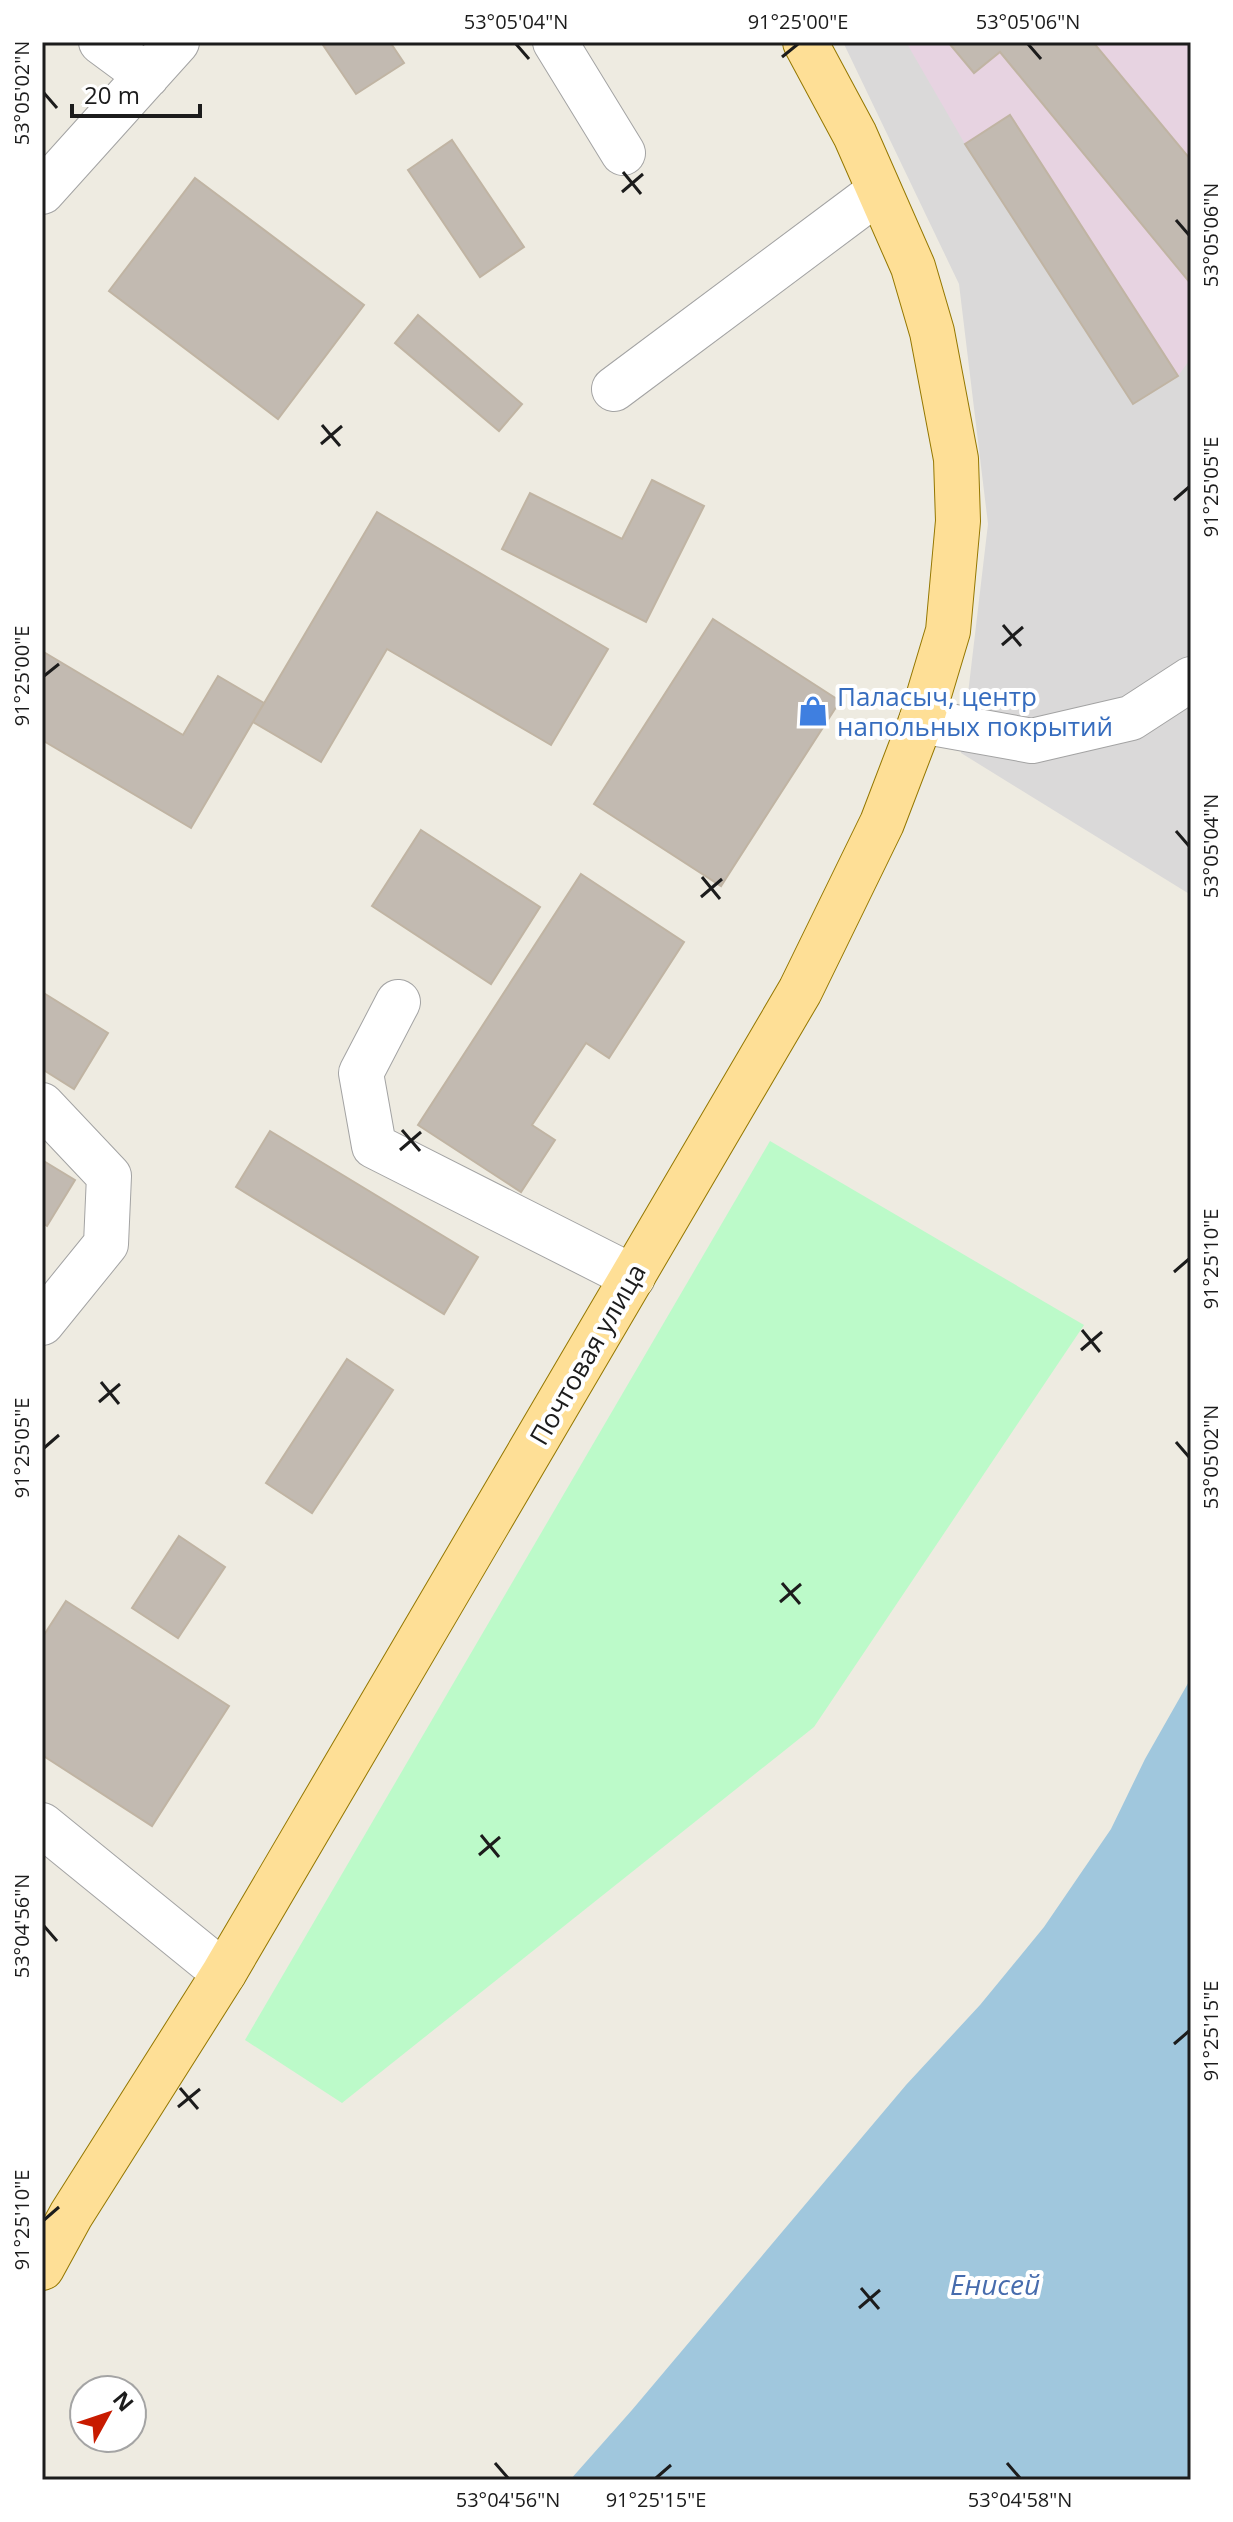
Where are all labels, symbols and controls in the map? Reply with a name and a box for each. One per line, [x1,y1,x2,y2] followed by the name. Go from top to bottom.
[464,8,568,35] text: 53°05'04"N
[748,8,848,35] text: 91°25'00"E
[976,8,1080,35] text: 53°05'06"N
[8,41,35,145] text: 53°05'02"N
[72,68,200,118] scale bar
[84,78,140,111] text: 20 m
[1197,183,1224,287] text: 53°05'06"N
[1197,437,1224,537] text: 91°25'05"E
[8,626,35,726] text: 91°25'00"E
[837,678,1113,744] place label: Паласыч, центр напольных покрытий
[796,694,830,728] shop icon: Паласыч, центр напольных покрытий
[1197,794,1224,898] text: 53°05'04"N
[1197,1209,1224,1309] text: 91°25'10"E
[520,1257,654,1451] street label: Почтовая улица
[8,1398,35,1498] text: 91°25'05"E
[1197,1405,1224,1509] text: 53°05'02"N
[8,1874,35,1978] text: 53°04'56"N
[1197,1981,1224,2081] text: 91°25'15"E
[8,2170,35,2270] text: 91°25'10"E
[950,2265,1040,2303] water label: Енисей
[68,2374,148,2454] north arrow
[107,2384,141,2417] text: N
[456,2486,560,2513] text: 53°04'56"N
[606,2486,706,2513] text: 91°25'15"E
[968,2486,1072,2513] text: 53°04'58"N

